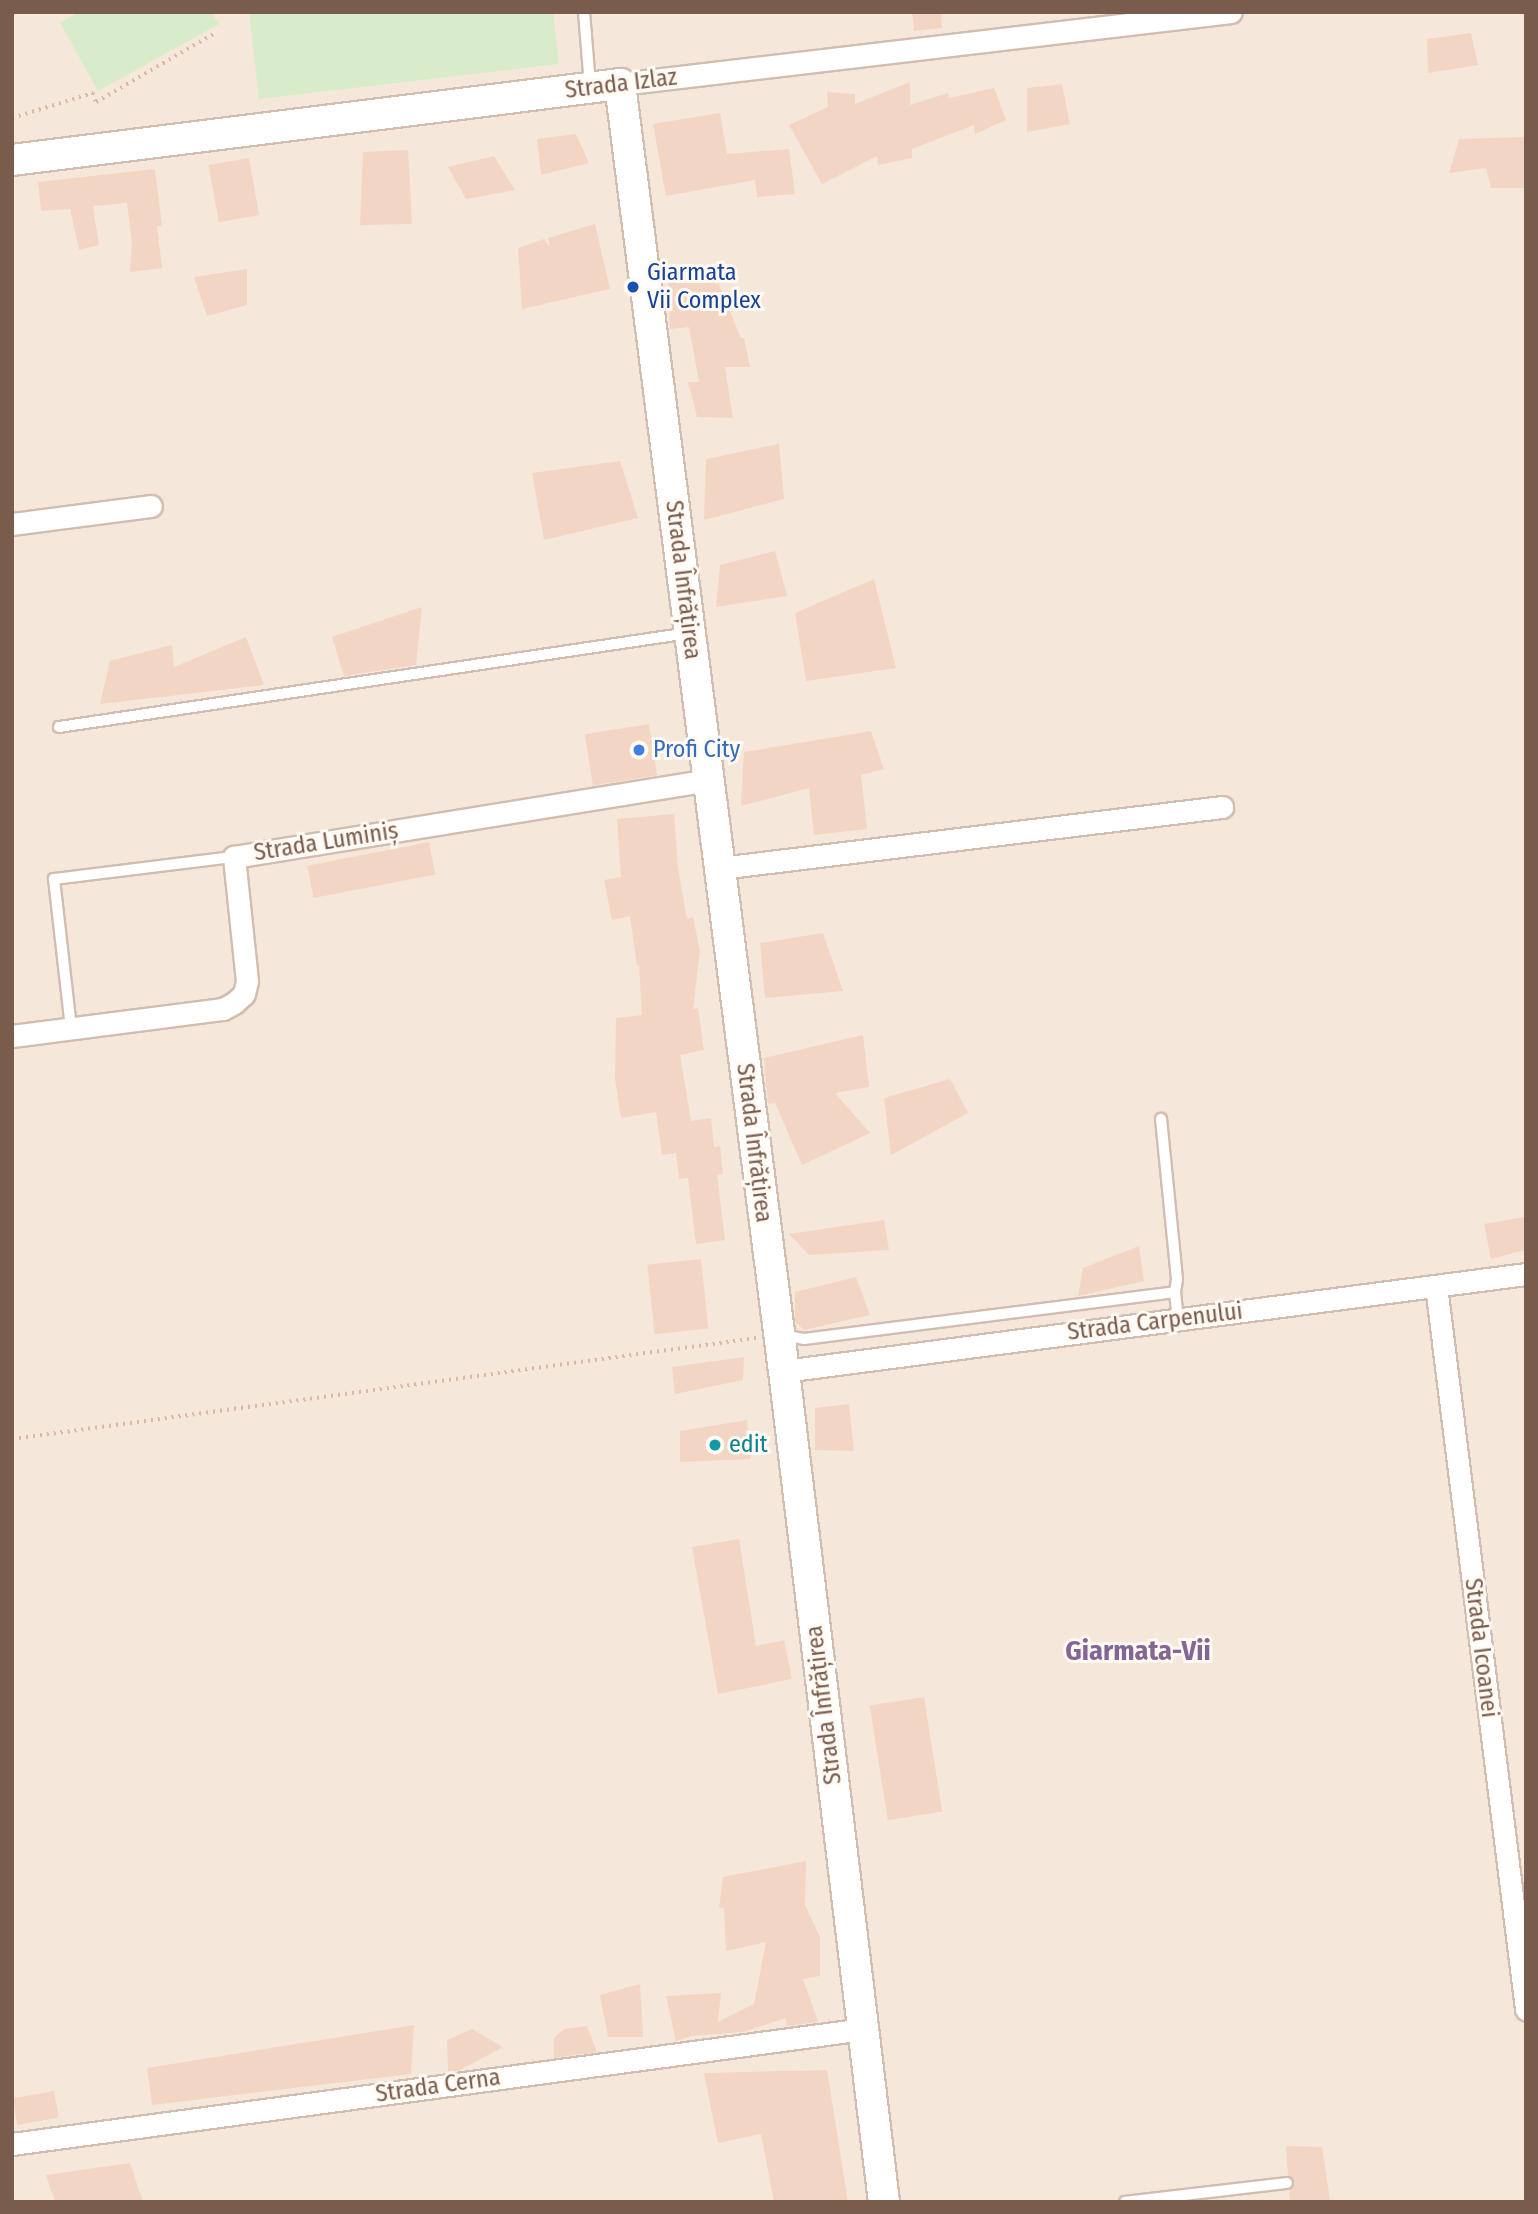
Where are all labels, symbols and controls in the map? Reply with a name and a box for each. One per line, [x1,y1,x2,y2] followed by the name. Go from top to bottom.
[563,63,679,105] street label: Strada Izlaz
[647,259,761,315] place label: Giarmata Vii Complex
[625,279,641,295] marker: Giarmata Vii Complex
[659,499,707,661] street label: Strada Înfrățirea
[653,736,740,764] place label: Profi City
[631,742,647,758] marker: Profi City
[252,816,400,868] street label: Strada Luminiș
[730,1062,778,1224] street label: Strada Înfrățirea
[1066,1297,1244,1347] street label: Strada Carpenului
[729,1431,768,1459] place label: edit
[707,1437,723,1453] marker: edit
[1458,1577,1504,1719] street label: Strada Icoanei
[800,1624,848,1786] street label: Strada Înfrățirea
[1065,1634,1211,1668] district label: Giarmata-Vii
[374,2063,502,2109] street label: Strada Cerna

